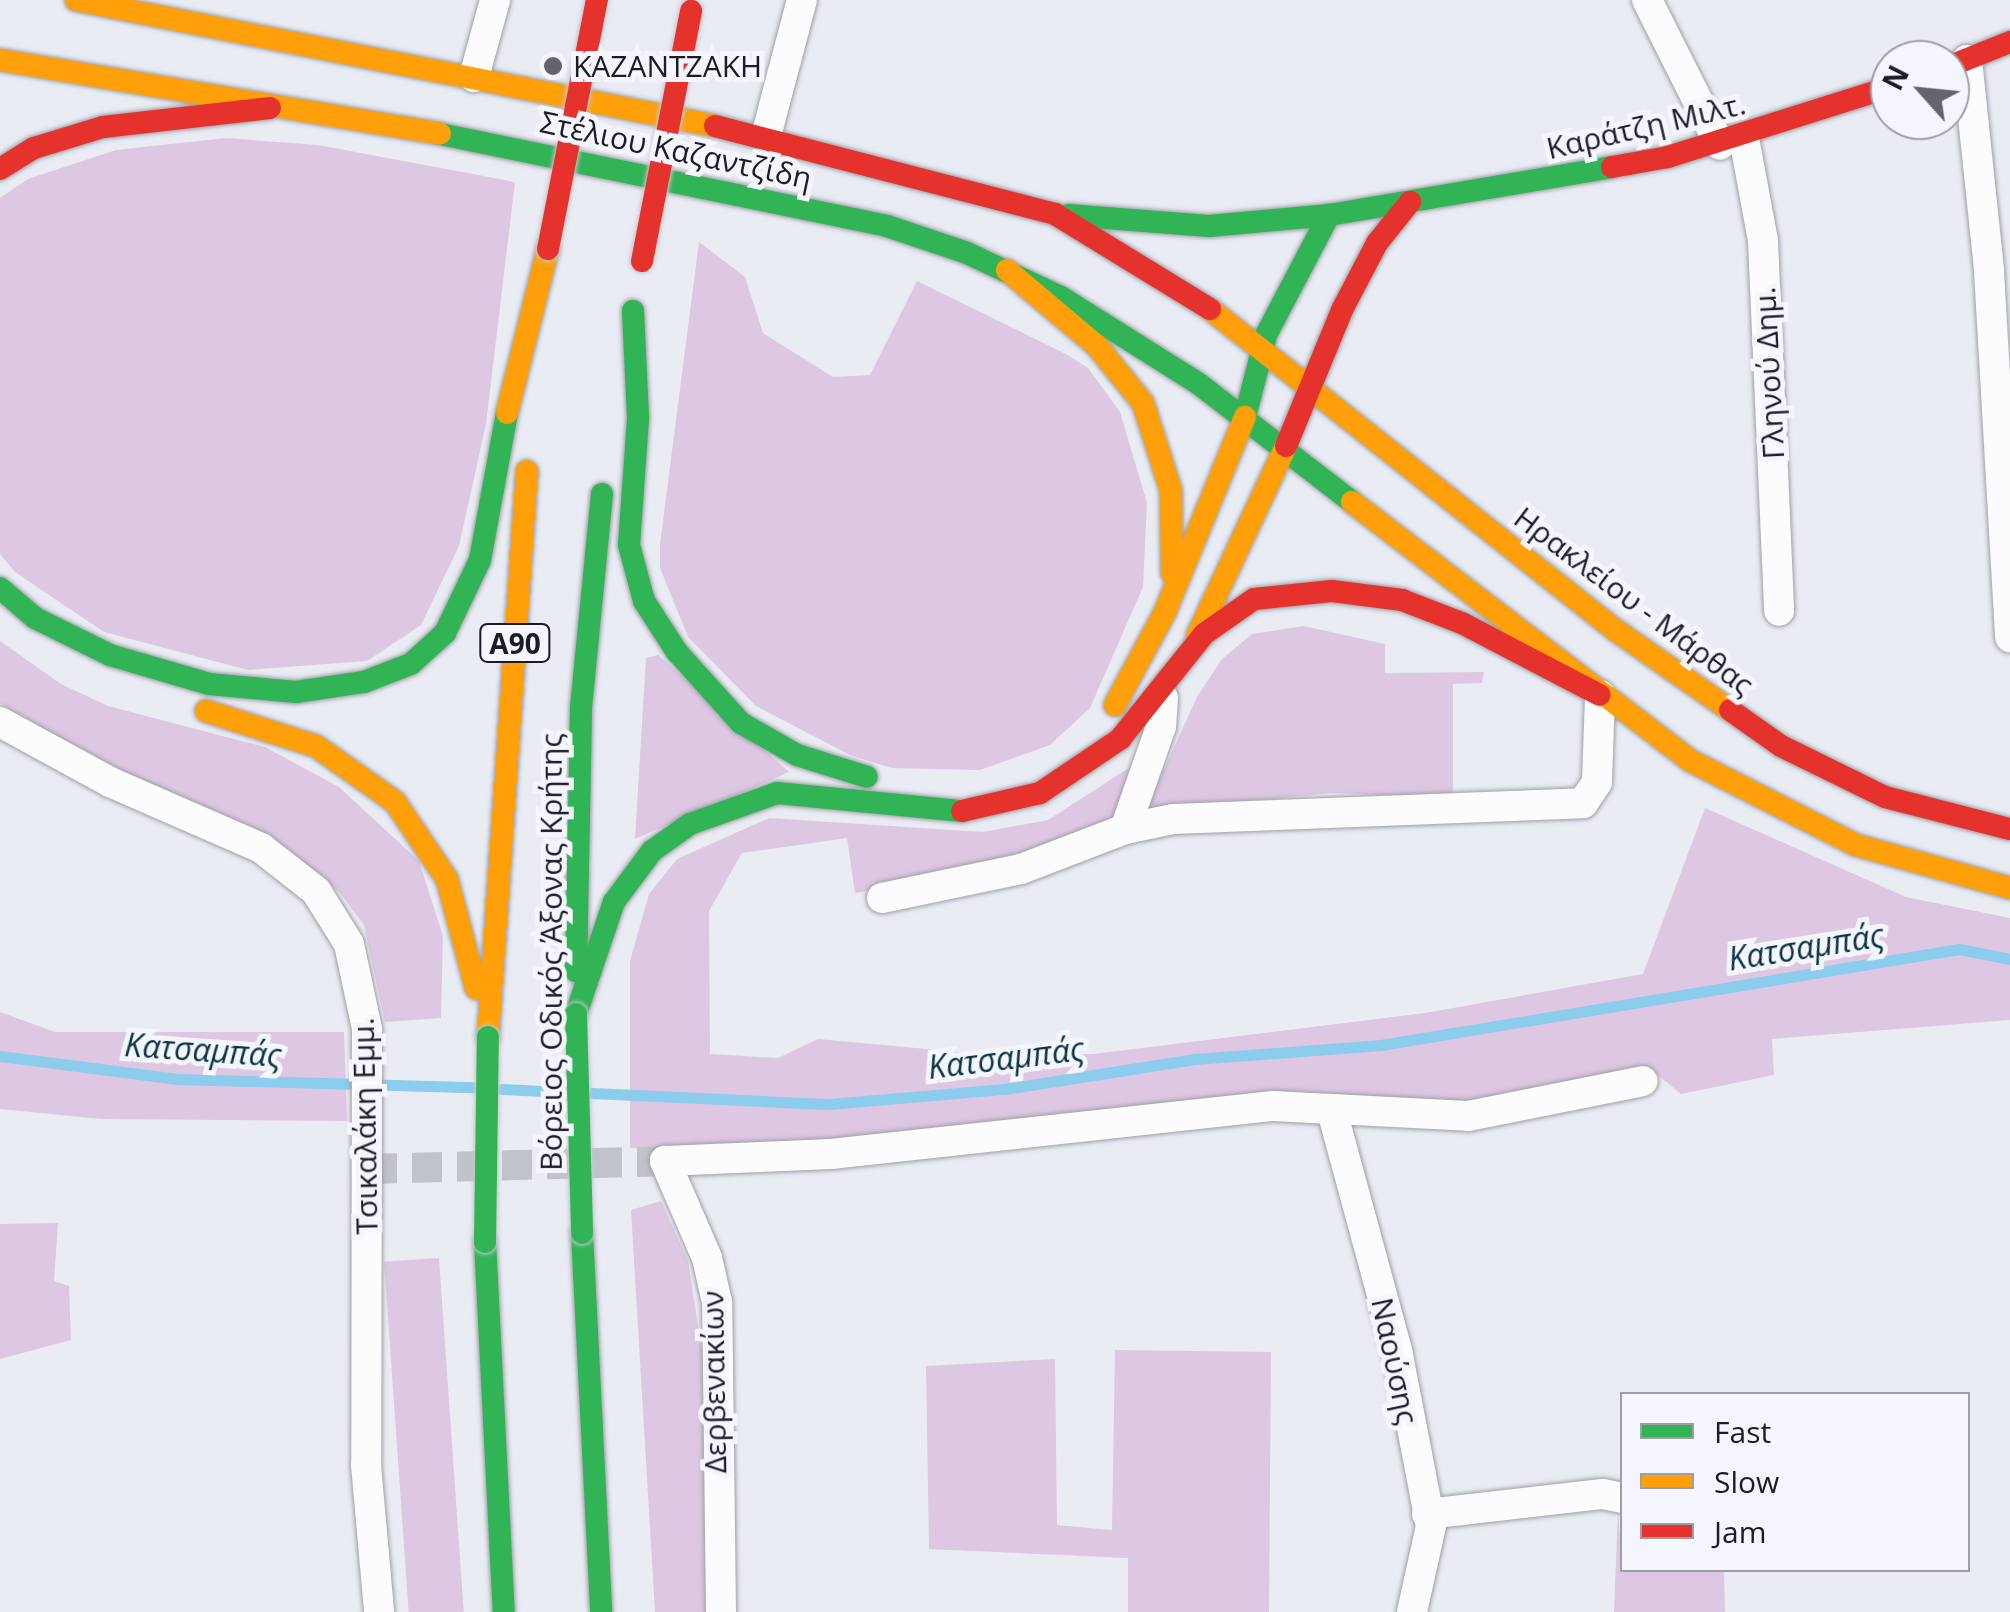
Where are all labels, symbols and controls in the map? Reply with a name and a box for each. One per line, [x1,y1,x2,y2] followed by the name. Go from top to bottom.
[1870,40,1970,140] north arrow
[573,48,762,84] place label: ΚΑΖΑΝΤΖΑΚΗ
[542,55,564,77] marker: ΚΑΖΑΝΤΖΑΚΗ
[1873,59,1917,96] text: N
[1543,86,1749,166] street label: Καράτζη Μιλτ.
[537,104,815,196] street label: Στέλιου Καζαντζίδη
[1747,286,1791,460] street label: Γληνού Δημ.
[1507,499,1761,703] street label: Ηρακλείου - Μάρθας
[478,620,552,666] road number: Α90
[533,733,569,1171] street label: Βόρειος Οδικός Άξονας Κρήτης
[1725,916,1887,978] water label: Κατσαμπάς
[345,1017,385,1235] street label: Τσικαλάκη Εμμ.
[123,1025,283,1075] water label: Κατσαμπάς
[926,1029,1086,1087] water label: Κατσαμπάς
[694,1290,734,1474] street label: Δερβενακίων
[1364,1294,1426,1428] street label: Ναούσης
[1620,1392,1970,1572] legend
[1714,1411,1771,1452] text: Fast
[1714,1461,1779,1502] text: Slow
[1714,1511,1767,1552] text: Jam

